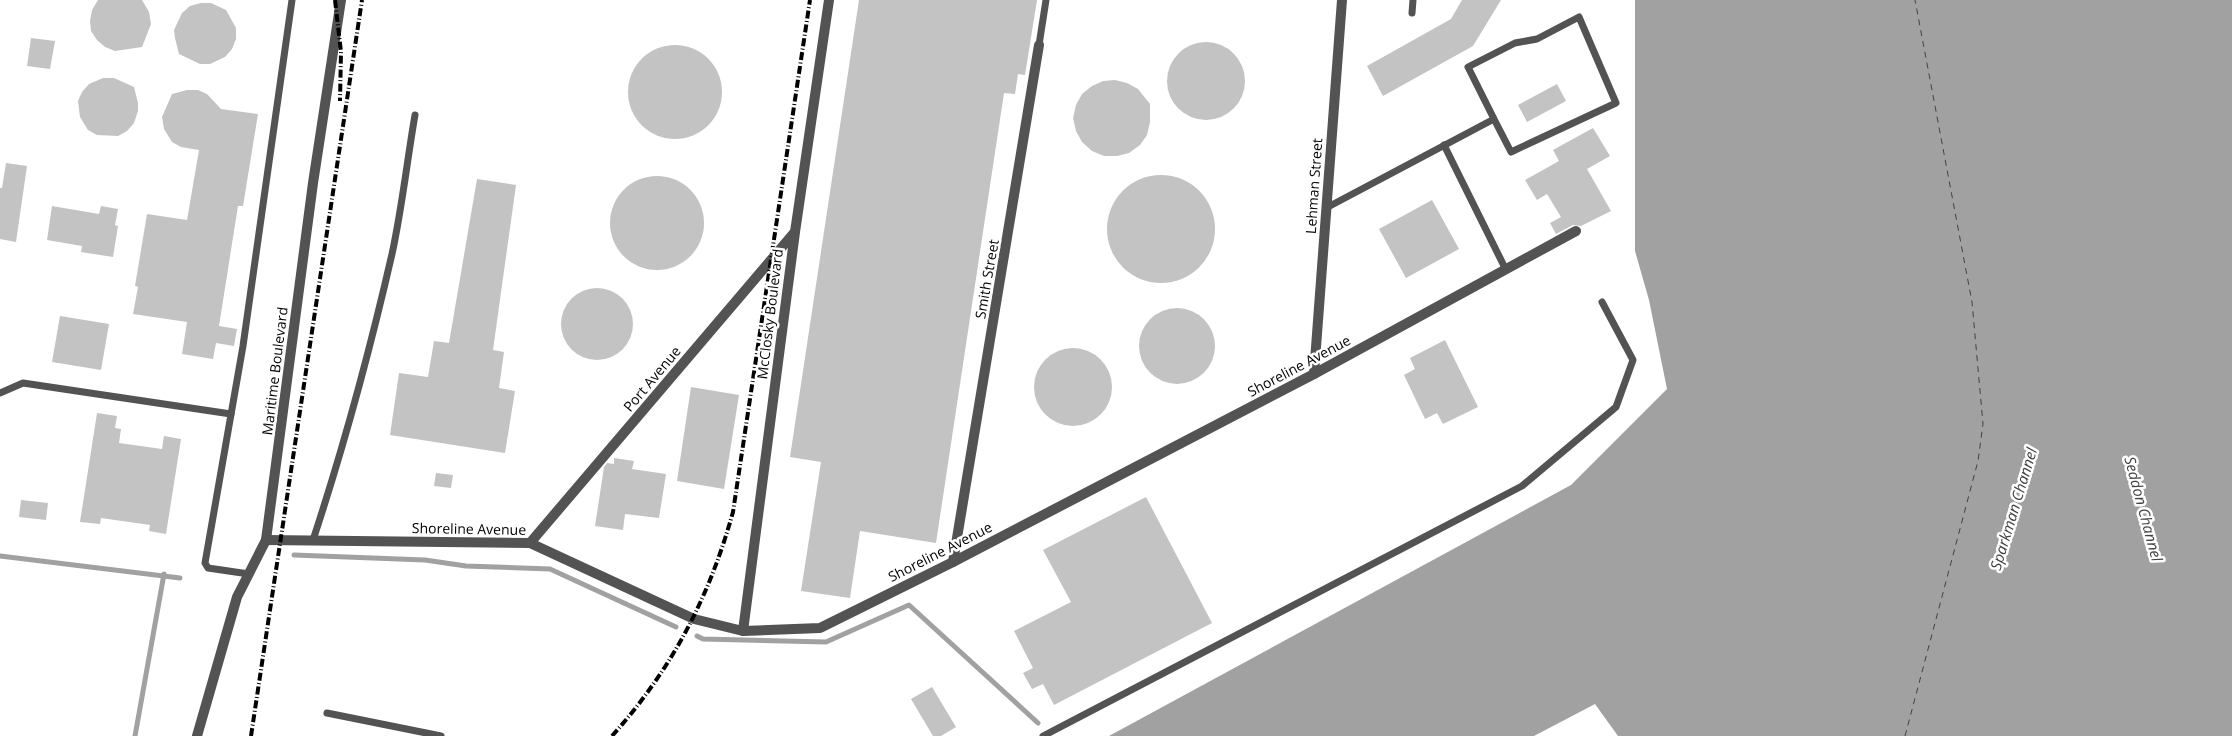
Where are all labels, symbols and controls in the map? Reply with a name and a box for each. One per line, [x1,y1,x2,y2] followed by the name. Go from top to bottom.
[1301,138,1326,234] street label: Lehman Street
[970,238,1003,320] street label: Smith Street
[752,248,787,380] street label: McClosky Boulevard
[257,306,292,436] street label: Maritime Boulevard
[1244,330,1354,401] street label: Shoreline Avenue
[619,342,685,415] street label: Port Avenue
[1985,444,2041,572] water label: Sparkman Channel
[2120,454,2168,565] water label: Seddon Channel
[885,517,995,586] street label: Shoreline Avenue
[412,518,526,539] street label: Shoreline Avenue

